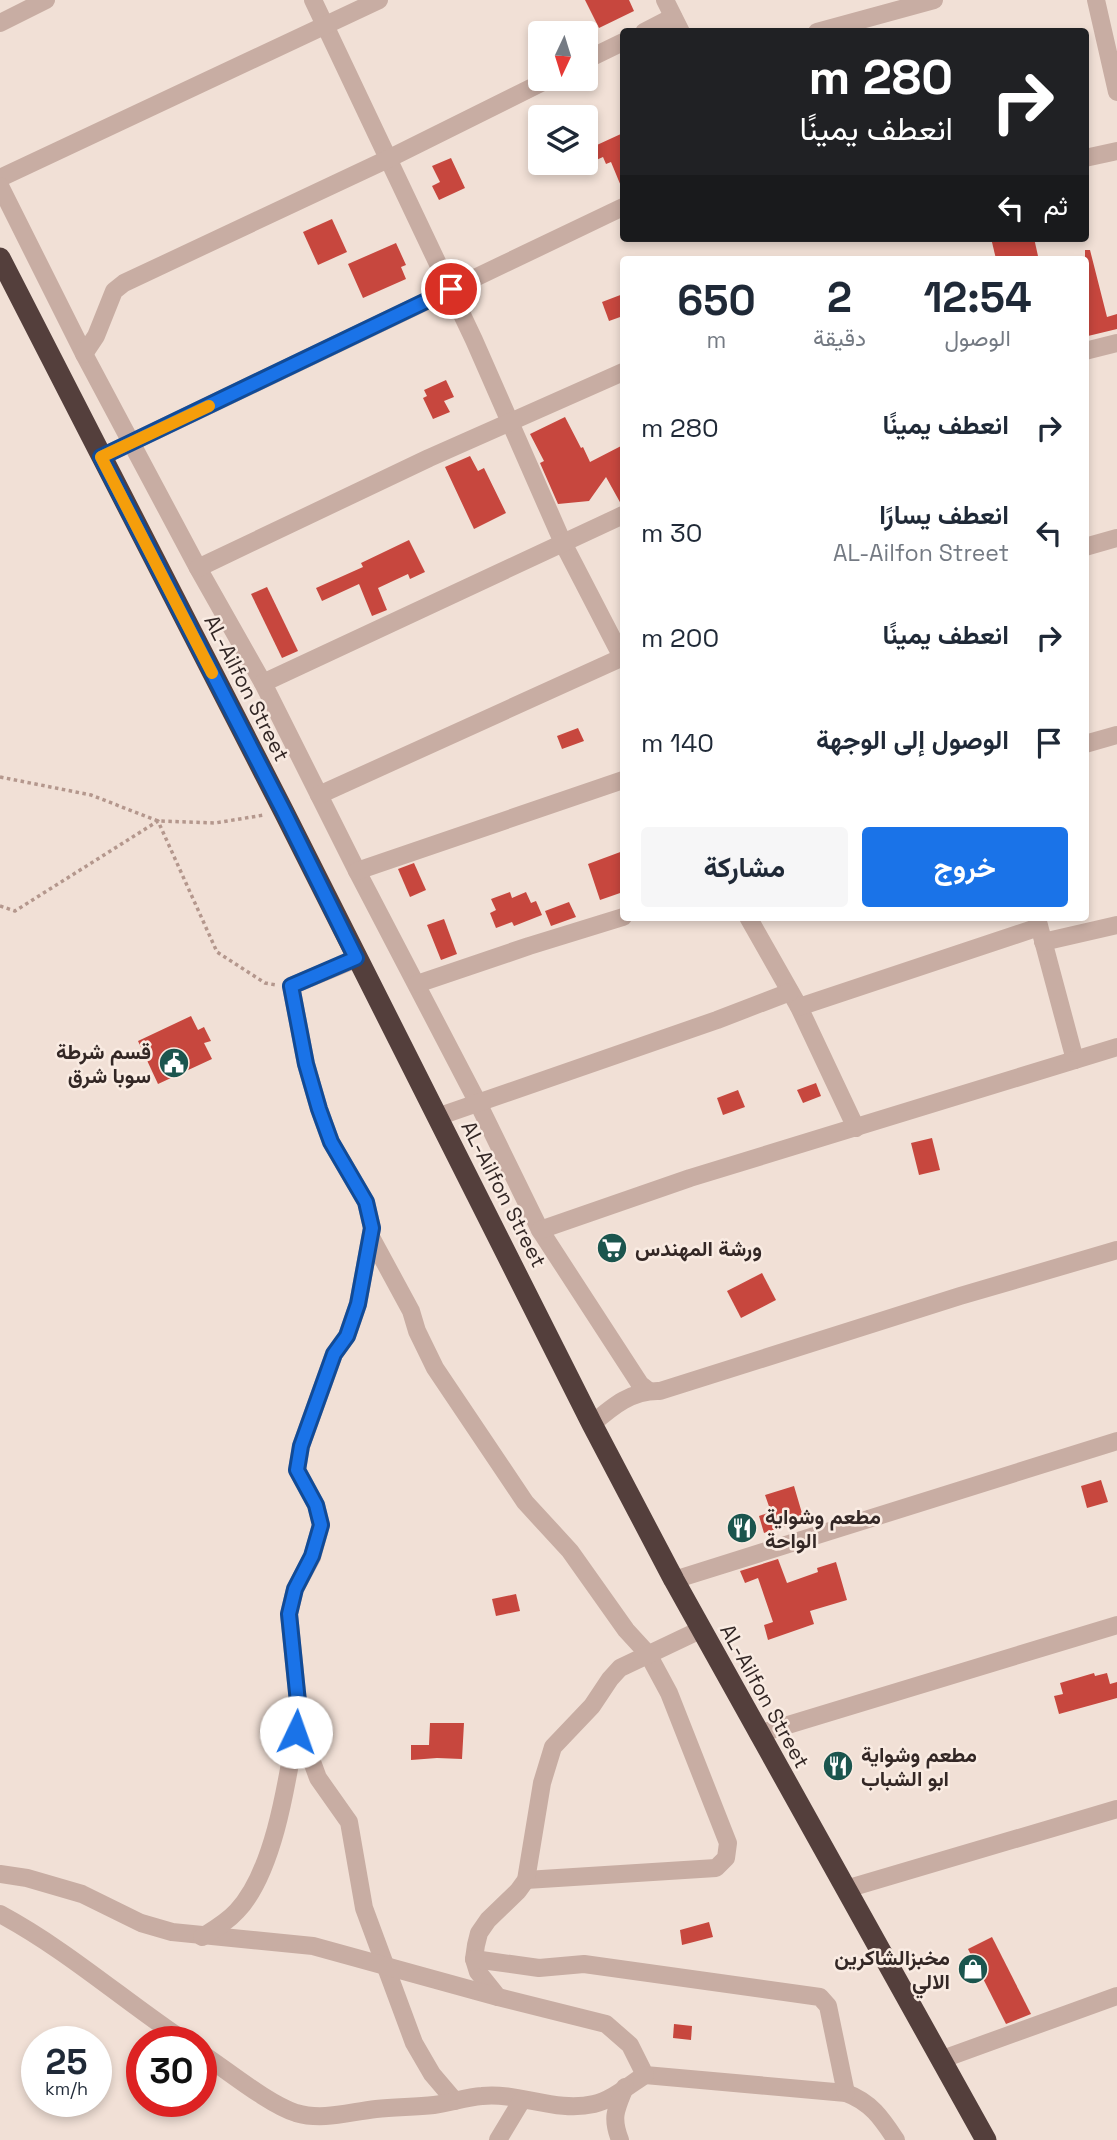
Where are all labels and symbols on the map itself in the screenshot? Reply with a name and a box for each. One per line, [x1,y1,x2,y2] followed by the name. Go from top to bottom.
[528,21,598,91] north arrow
[421,259,481,319] pin
[198,610,296,766] street label: AL-Ailfon Street
[56,1038,151,1089] place label: قسم شرطة سوبا شرق
[157,1046,191,1080] public building icon: قسم شرطة سوبا شرق
[455,1116,553,1272] street label: AL-Ailfon Street
[595,1231,629,1265] supermarket icon: ورشة المهندس
[635,1235,762,1262] place label: ورشة المهندس
[765,1503,881,1554] place label: مطعم وشواية الواحة
[725,1511,759,1545] restaurant icon: مطعم وشواية الواحة
[714,1619,816,1773] street label: AL-Ailfon Street
[259,1695,333,1769] position arrow
[861,1741,977,1792] place label: مطعم وشواية ابو الشباب
[821,1749,855,1783] restaurant icon: مطعم وشواية ابو الشباب
[834,1944,950,1999] place label: مخبزالشاكرين الالي
[956,1952,990,1986] shop icon: مخبزالشاكرين الالي
[126,2026,217,2117] speed limit sign: 30

